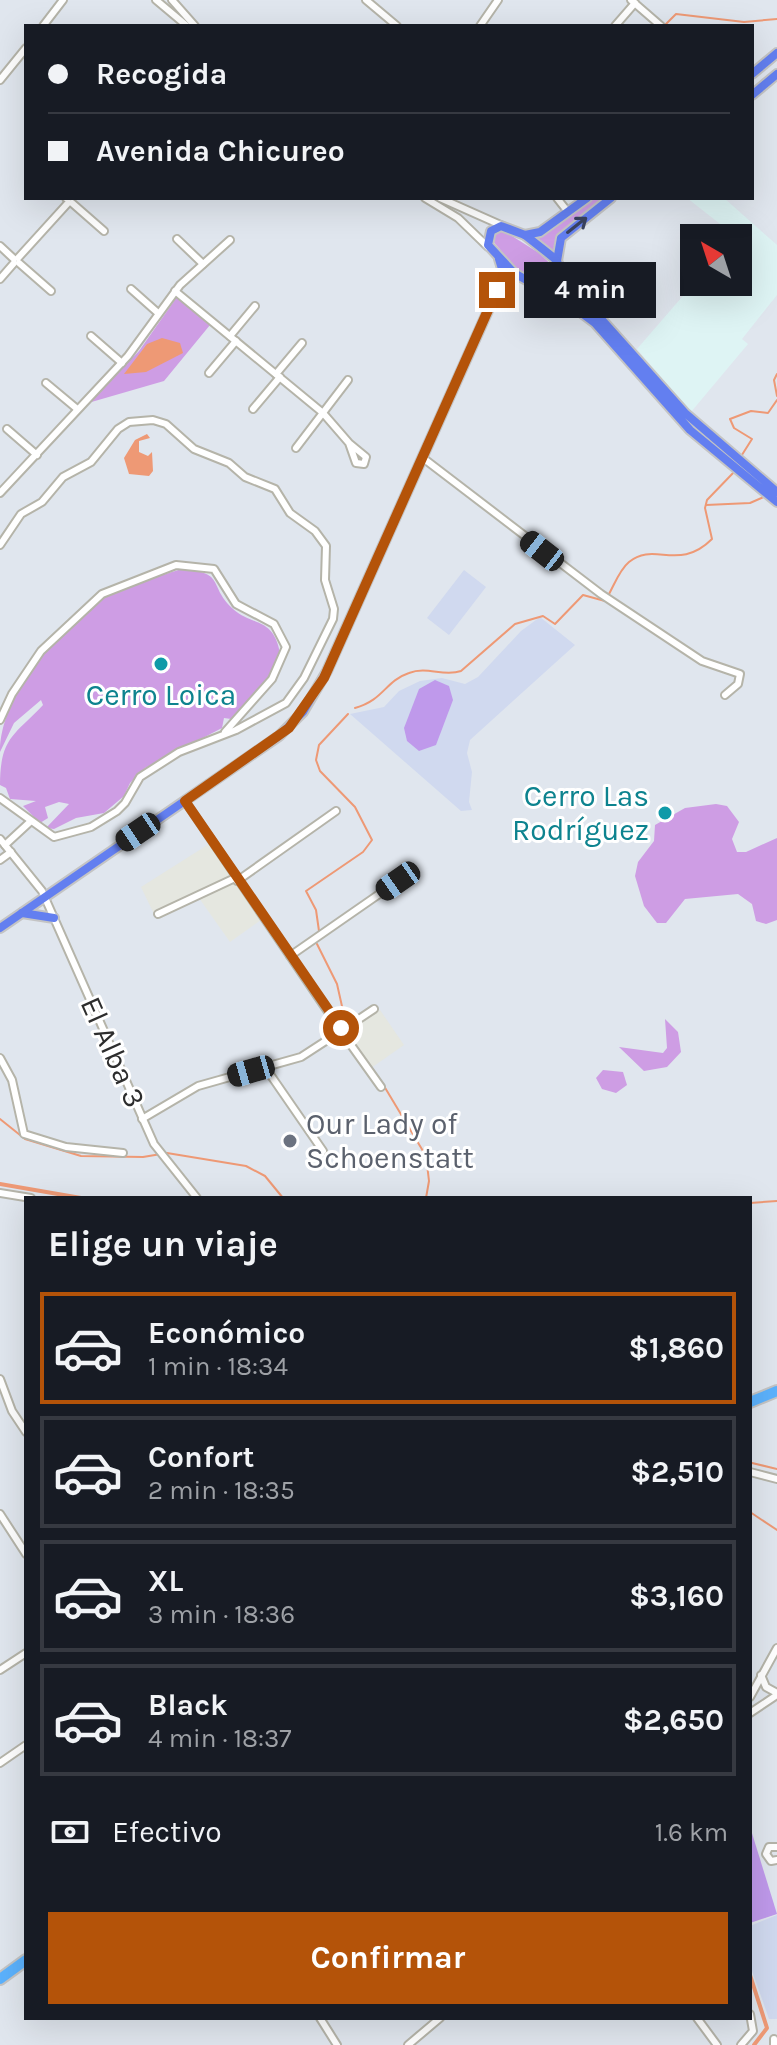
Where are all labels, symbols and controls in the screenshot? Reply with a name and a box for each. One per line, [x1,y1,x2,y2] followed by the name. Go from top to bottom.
[96,56,227,92] text: Recogida
[96,133,345,169] text: Avenida Chicureo
[566,216,587,233] one-way arrow
[680,224,752,296] north arrow
[680,224,752,296] map controls
[525,262,657,318] callout: 4 min
[479,272,515,308] route end
[554,274,626,305] text: 4 min
[516,527,568,575] car
[152,655,170,673] marker: Cerro Loica
[86,677,236,713] place label: Cerro Loica
[512,778,649,848] place label: Cerro Las Rodríguez
[656,804,674,822] marker: Cerro Las Rodríguez
[111,809,165,855] car
[371,857,425,905] car
[73,991,153,1113] street label: El Alba 3
[323,1010,359,1046] route start
[225,1053,277,1089] car
[306,1106,474,1176] place label: Our Lady of Schoenstatt
[281,1132,299,1150] marker: Our Lady of Schoenstatt
[48,1223,278,1265] text: Elige un viaje
[52,1312,124,1384] icon: car
[148,1315,305,1351] text: Económico
[628,1330,724,1366] text: $1,860
[148,1351,288,1382] text: 1 min · 18:34
[52,1436,124,1508] icon: car
[148,1439,254,1475] text: Confort
[630,1454,724,1490] text: $2,510
[148,1475,295,1506] text: 2 min · 18:35
[52,1560,124,1632] icon: car
[148,1563,183,1599] text: XL
[629,1578,724,1614] text: $3,160
[148,1599,295,1630] text: 3 min · 18:36
[52,1684,124,1756] icon: car
[148,1687,228,1723] text: Black
[623,1702,724,1738] text: $2,650
[148,1723,292,1754] text: 4 min · 18:37
[48,1810,92,1854] icon: cash
[112,1814,222,1850] text: Efectivo
[655,1817,728,1848] text: 1.6 km
[48,1912,728,2004] button: Confirmar

